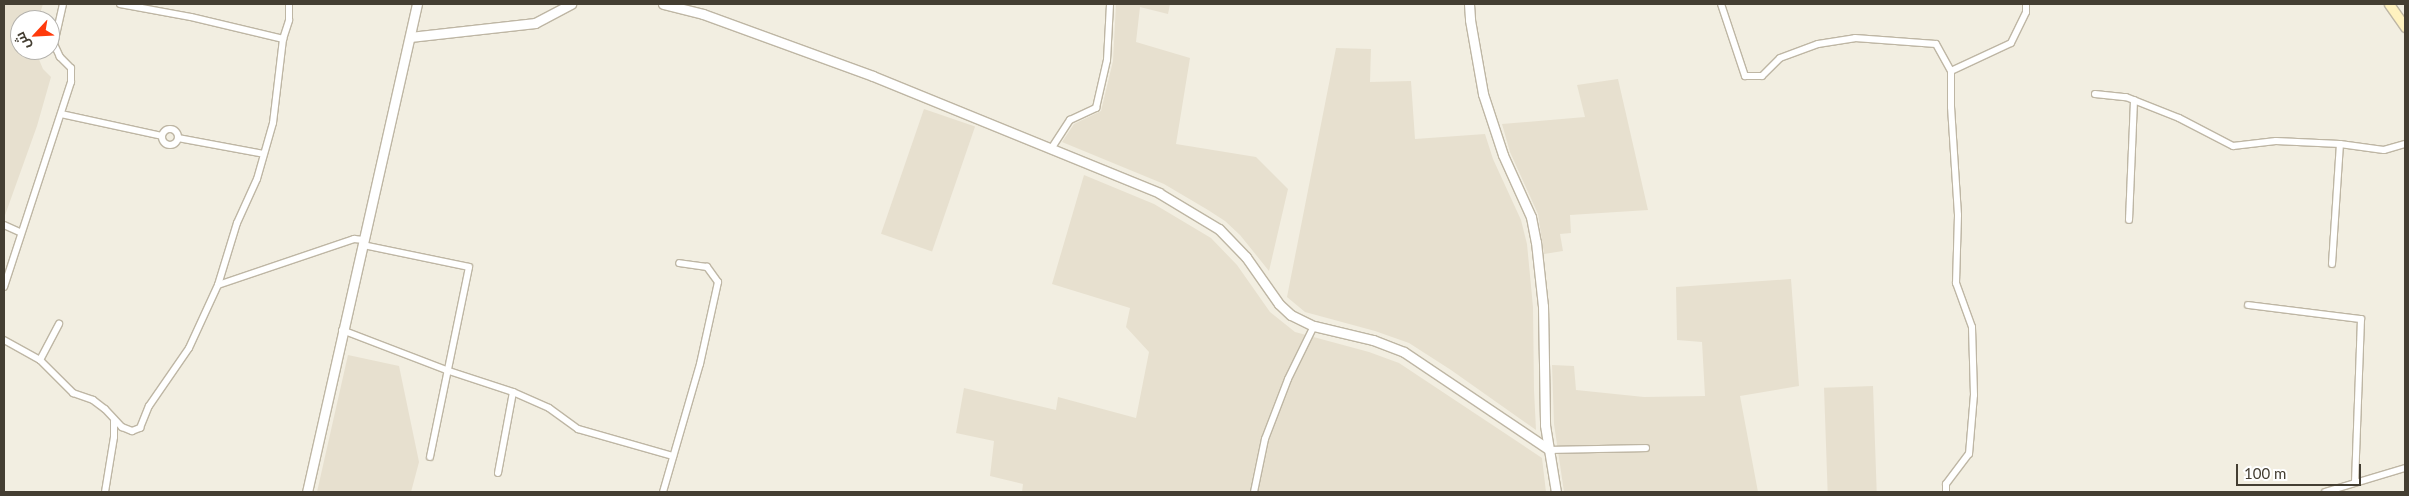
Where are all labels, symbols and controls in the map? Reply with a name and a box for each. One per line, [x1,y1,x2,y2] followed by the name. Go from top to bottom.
[10,10,60,60] north arrow
[10,29,33,53] text: ش
[2239,454,2364,486] scale bar
[2244,464,2286,482] text: 100 m

